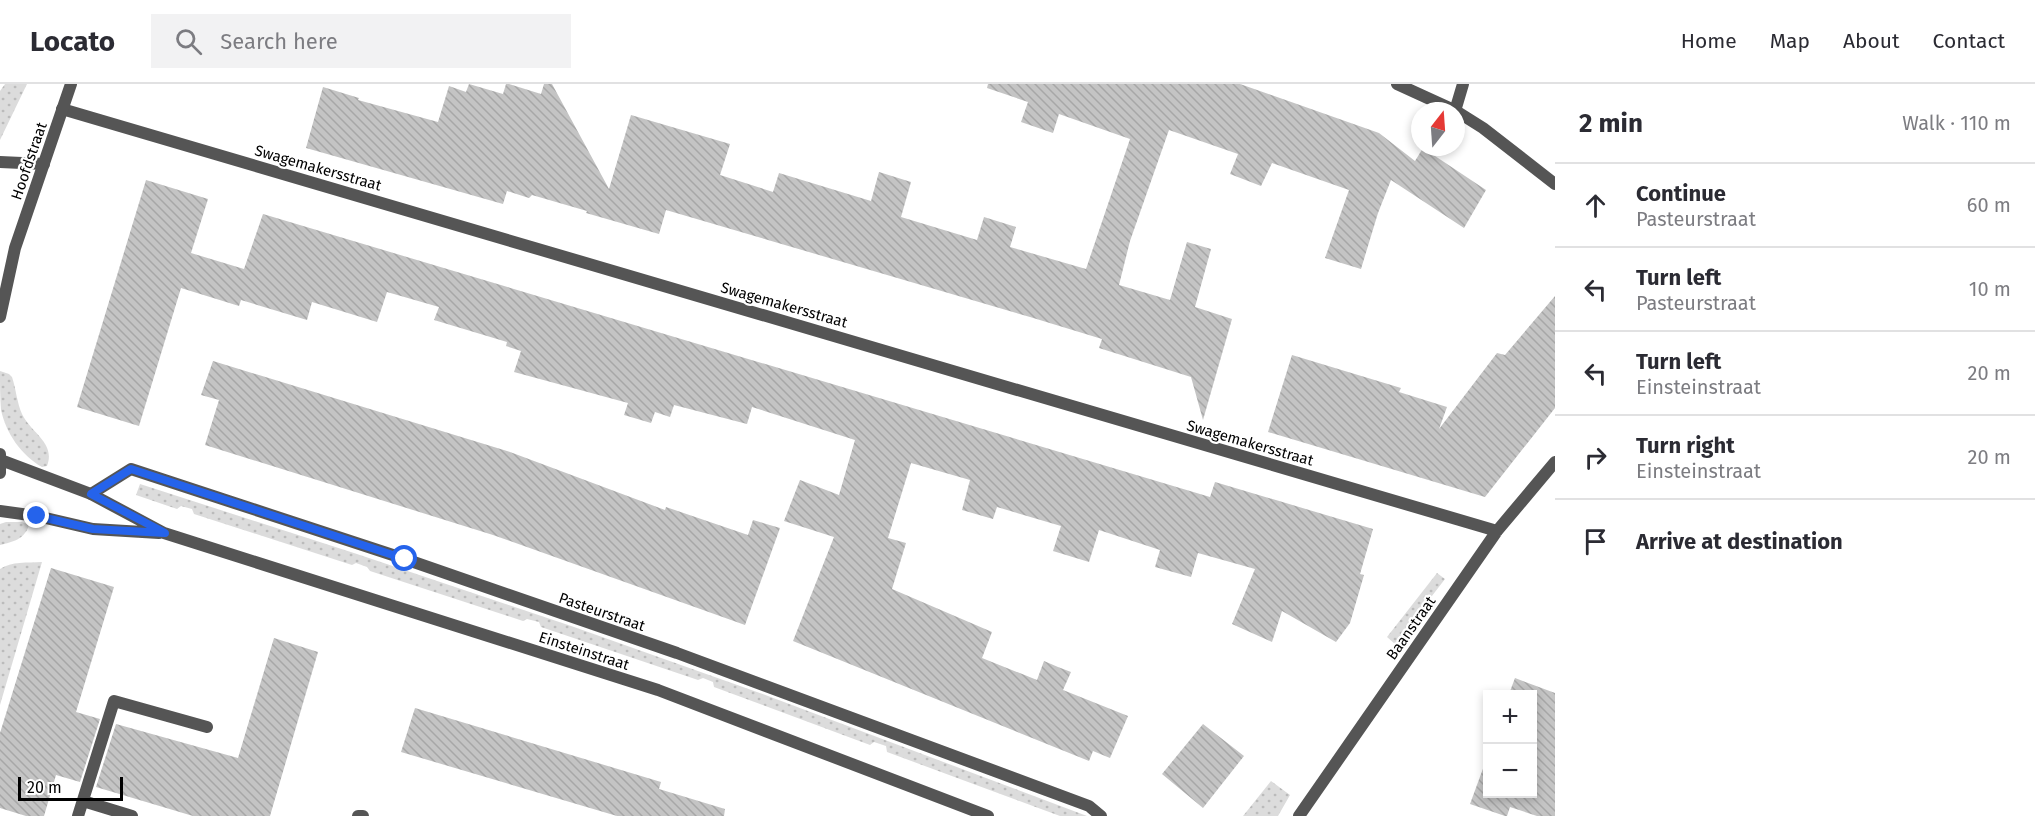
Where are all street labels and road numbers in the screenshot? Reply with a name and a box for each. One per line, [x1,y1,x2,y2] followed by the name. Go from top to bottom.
[7,119,51,202] street label: Hoofdstraat
[253,141,384,195] street label: Swagemakersstraat
[719,278,850,332] street label: Swagemakersstraat
[1185,416,1316,470] street label: Swagemakersstraat
[557,589,648,635] street label: Pasteurstraat
[1383,592,1440,663] street label: Baanstraat
[537,628,632,674] street label: Einsteinstraat

